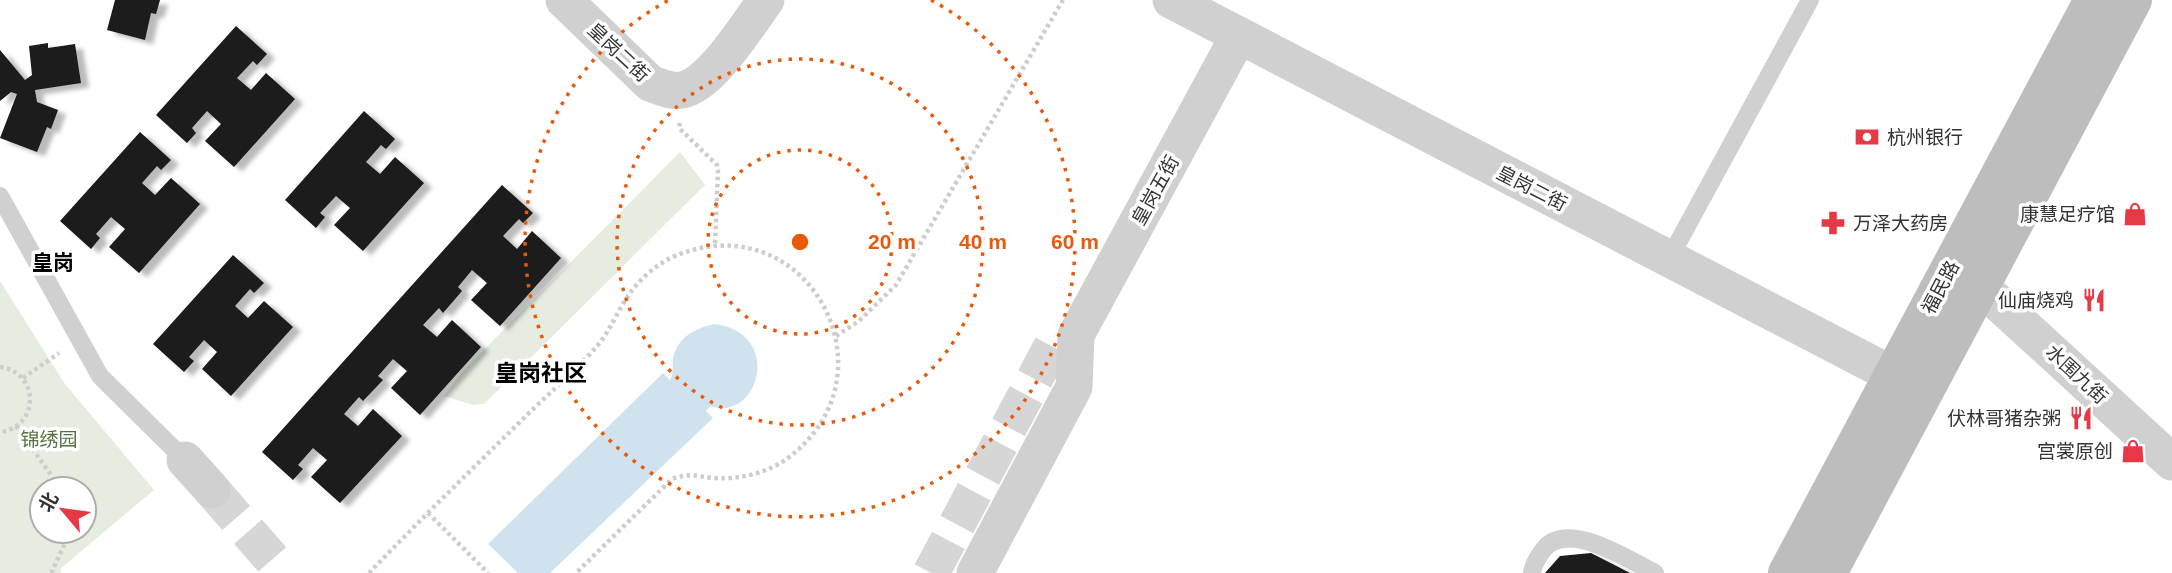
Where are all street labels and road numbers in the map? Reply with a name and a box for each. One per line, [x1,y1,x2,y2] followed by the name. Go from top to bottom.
[584,19,654,86] street label: 皇岗二街
[1128,152,1183,229] street label: 皇岗五街
[1493,162,1570,215] street label: 皇岗二街
[1918,257,1963,317] street label: 福民路
[2042,341,2112,408] street label: 水围九街

